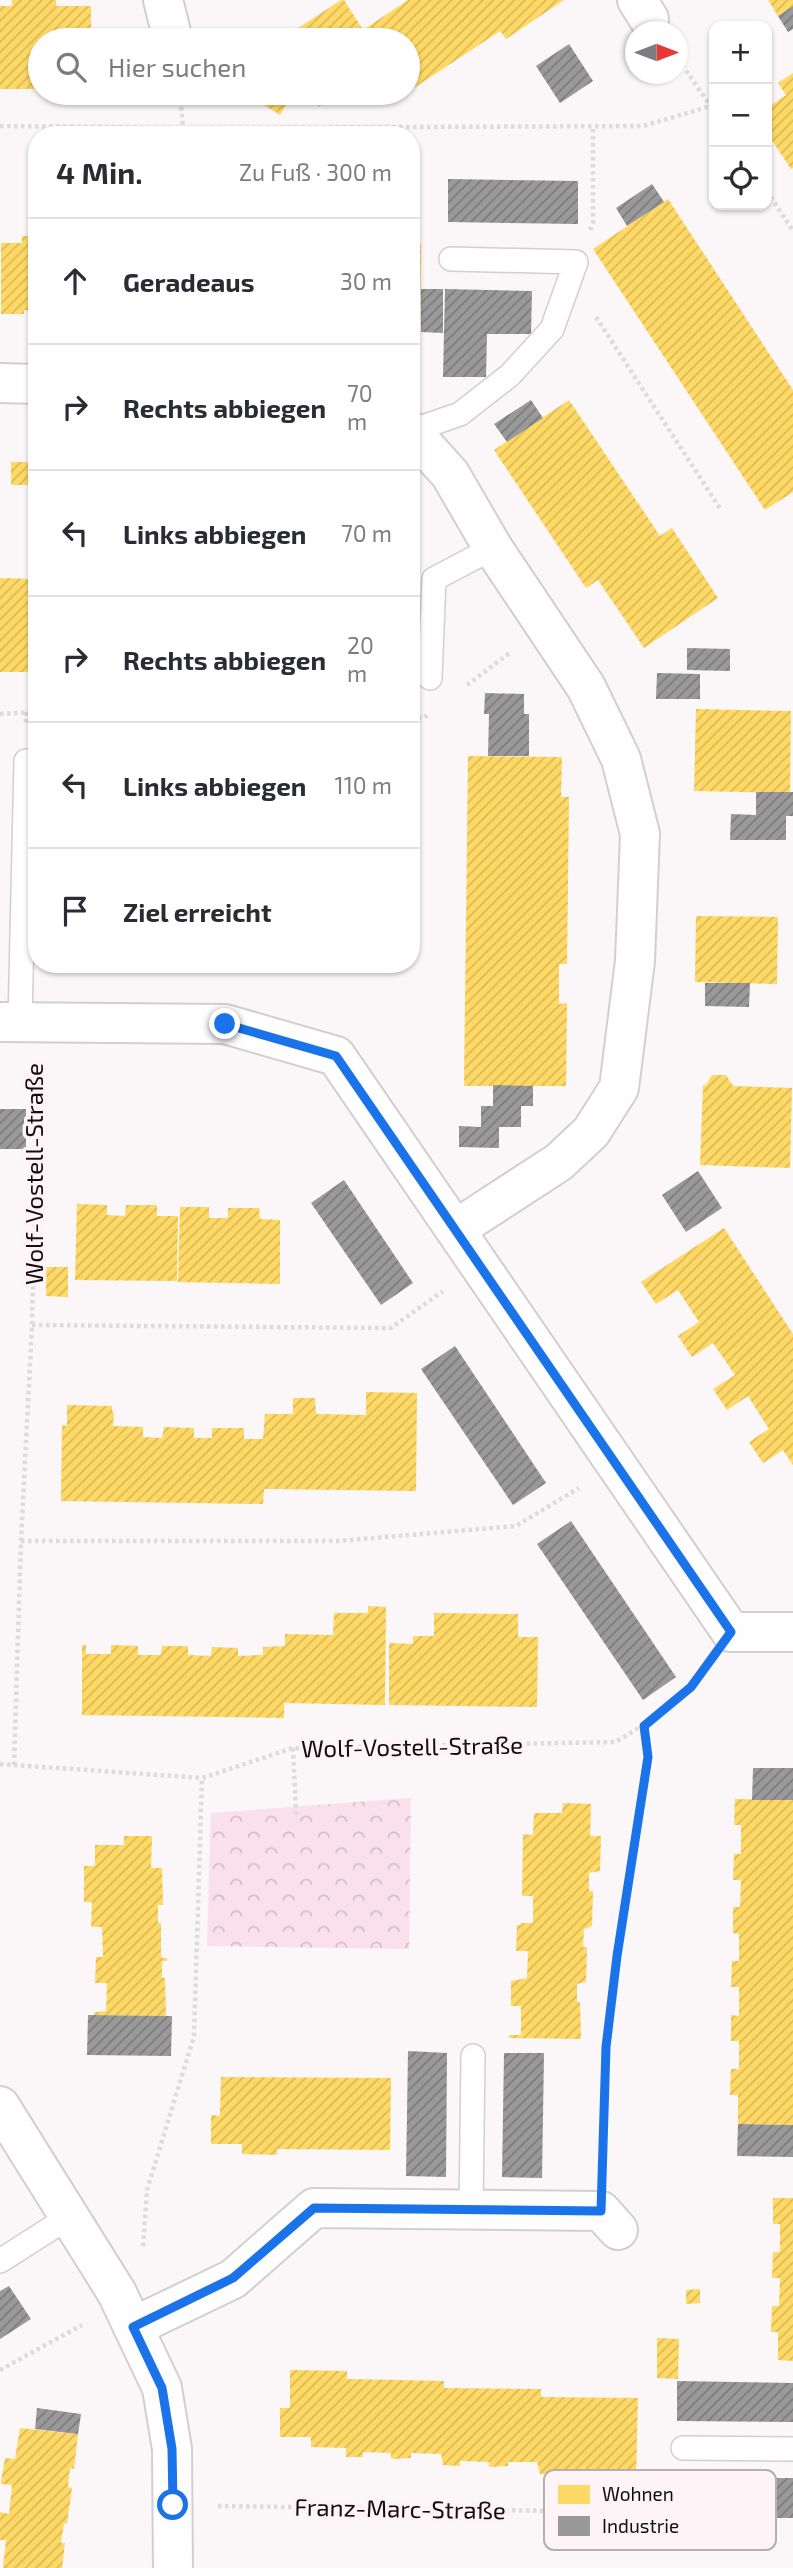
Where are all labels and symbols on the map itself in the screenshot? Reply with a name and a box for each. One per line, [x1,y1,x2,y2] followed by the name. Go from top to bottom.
[625,21,688,84] north arrow
[209,1008,240,1039] route end
[19,1063,48,1285] street label: Wolf-Vostell-Straße
[301,1730,523,1762] street label: Wolf-Vostell-Straße
[544,2470,776,2550] legend
[602,2482,674,2505] text: Wohnen
[157,2489,188,2520] route start
[294,2492,506,2524] street label: Franz-Marc-Straße
[602,2514,679,2537] text: Industrie

